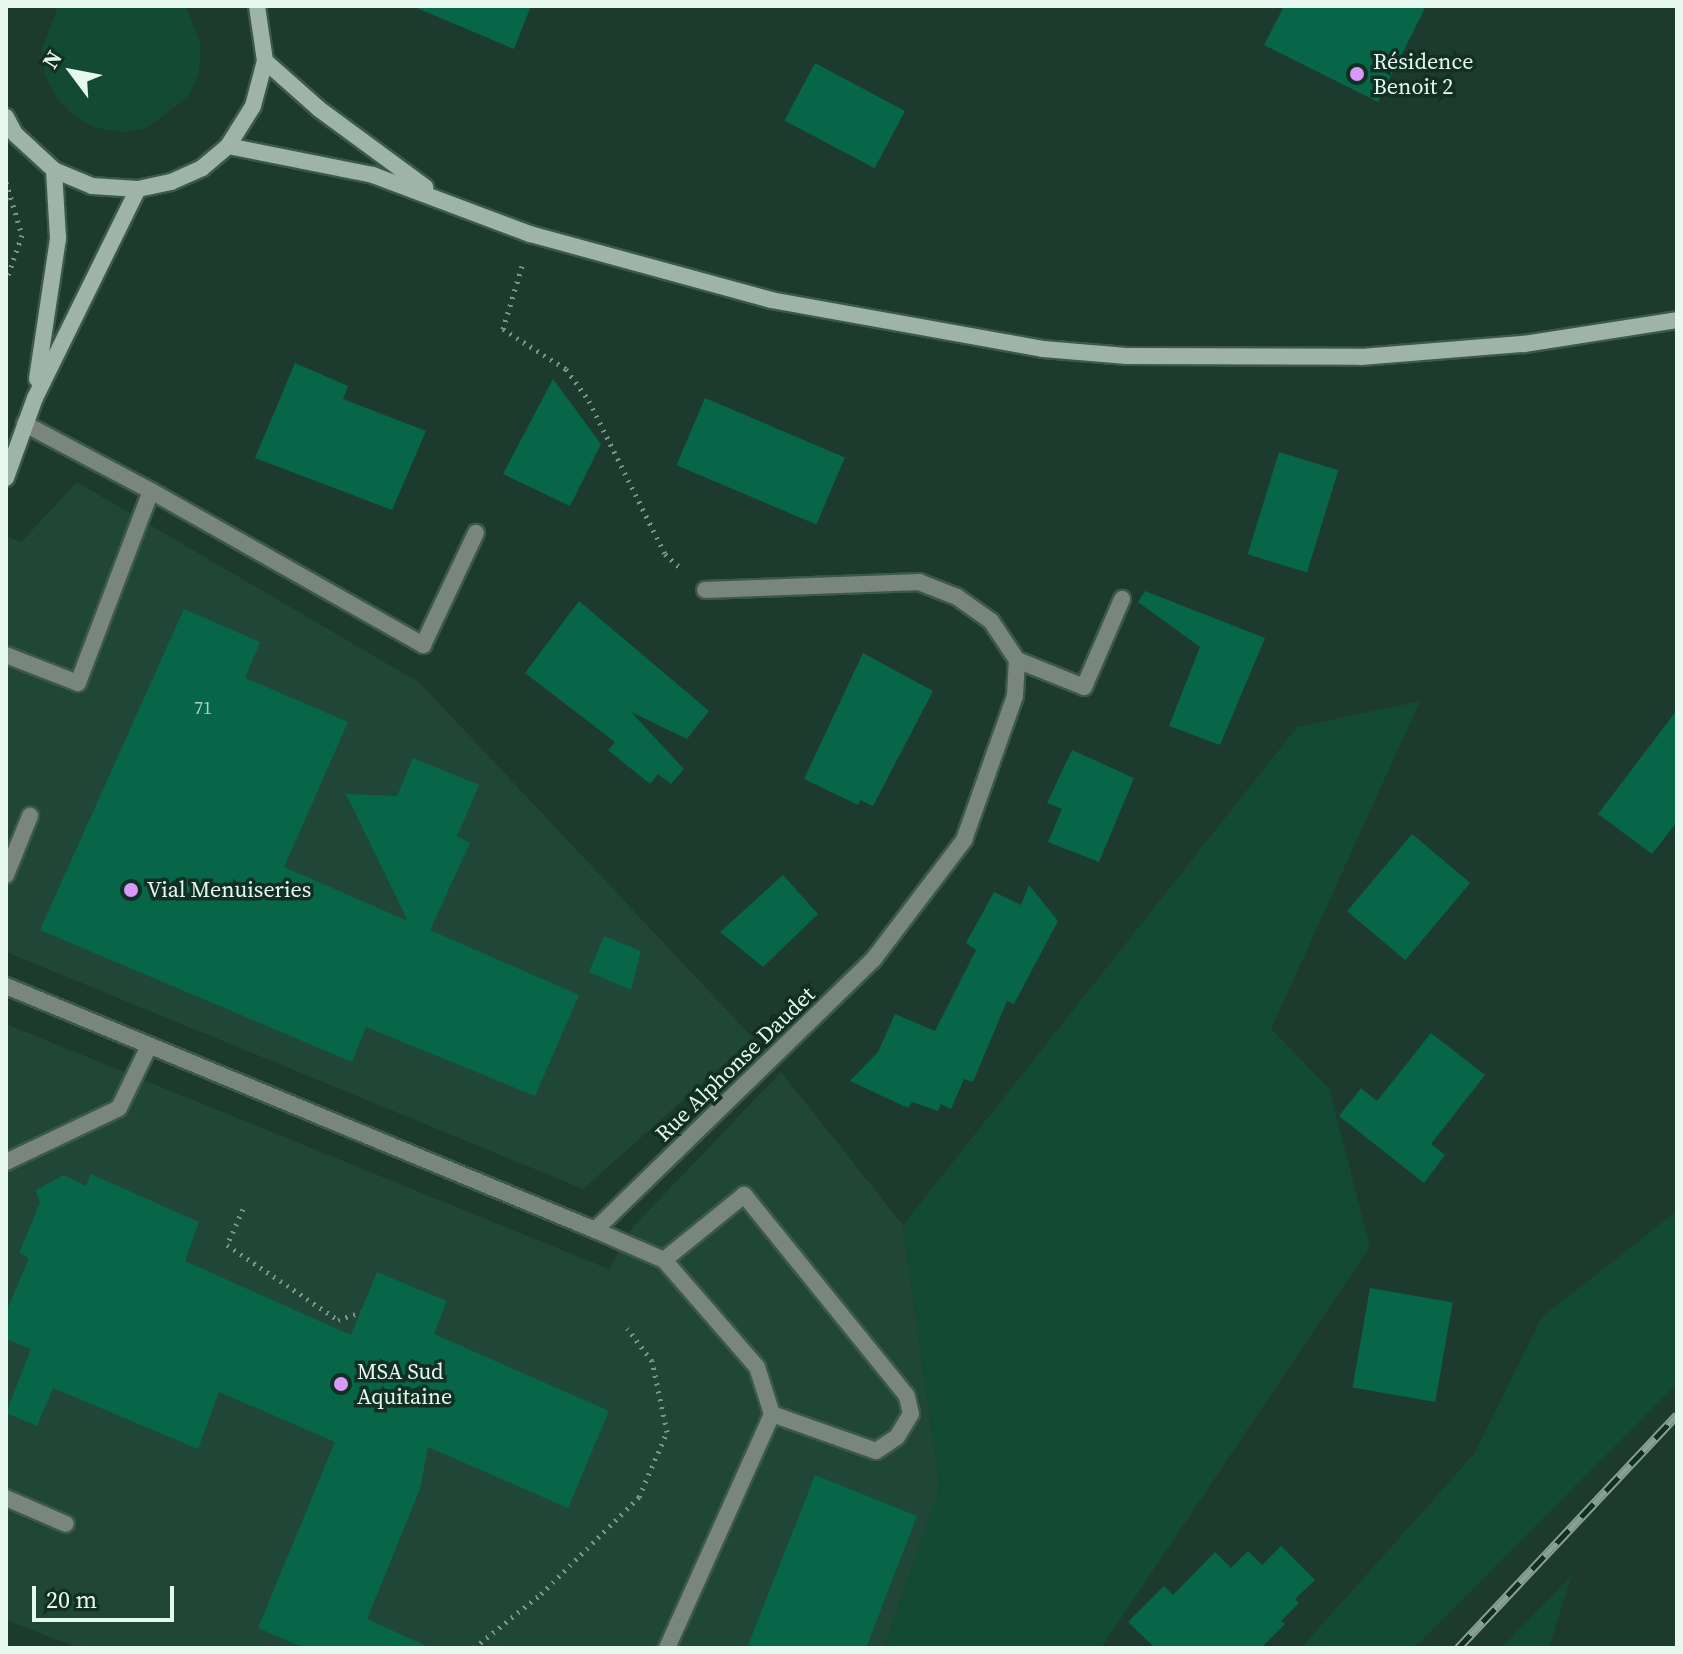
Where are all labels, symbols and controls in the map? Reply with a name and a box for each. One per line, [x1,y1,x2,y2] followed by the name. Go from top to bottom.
[32,32,112,112] north arrow
[35,45,69,74] text: N
[1373,48,1473,100] place label: Résidence Benoit 2
[1348,65,1366,83] marker: Résidence Benoit 2
[194,697,212,719] house number: 71
[147,877,311,903] place label: Vial Menuiseries
[122,881,140,899] marker: Vial Menuiseries
[650,981,820,1147] street label: Rue Alphonse Daudet
[357,1358,452,1410] place label: MSA Sud Aquitaine
[332,1375,350,1393] marker: MSA Sud Aquitaine
[36,1570,178,1620] scale bar
[46,1583,97,1616] text: 20 m

